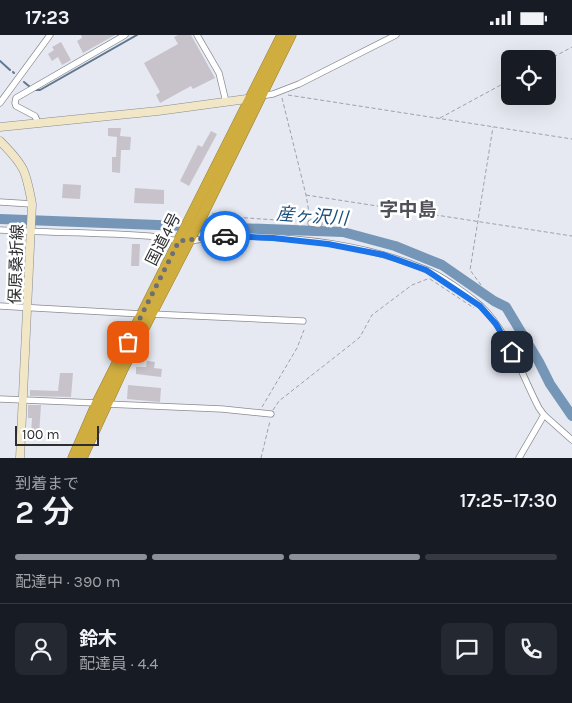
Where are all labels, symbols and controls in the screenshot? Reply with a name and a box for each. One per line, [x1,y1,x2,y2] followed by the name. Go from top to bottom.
[25,7,70,29] text: 17:23
[501,50,556,105] map controls
[501,50,556,105] button: locate
[379,199,437,221] district label: 字中島
[275,203,351,230] water label: 産ヶ沢川
[142,209,184,269] street label: 国道4号
[200,211,250,261] courier
[211,222,239,250] icon: car
[5,224,27,304] street label: 保原桑折線
[107,321,149,363] pin
[114,328,142,356] icon: bag
[491,331,533,373] pin
[498,338,526,366] icon: home
[15,423,99,446] scale bar
[22,426,60,443] text: 100 m
[15,474,79,493] text: 到着まで
[460,490,557,512] text: 17:25–17:30
[15,494,74,531] text: 2 分
[15,572,120,591] text: 配達中 · 390 m
[15,623,67,675] button: person
[441,623,493,675] button: chat
[505,623,557,675] button: phone
[79,628,117,650] text: 鈴木
[79,654,158,673] text: 配達員 · 4.4

